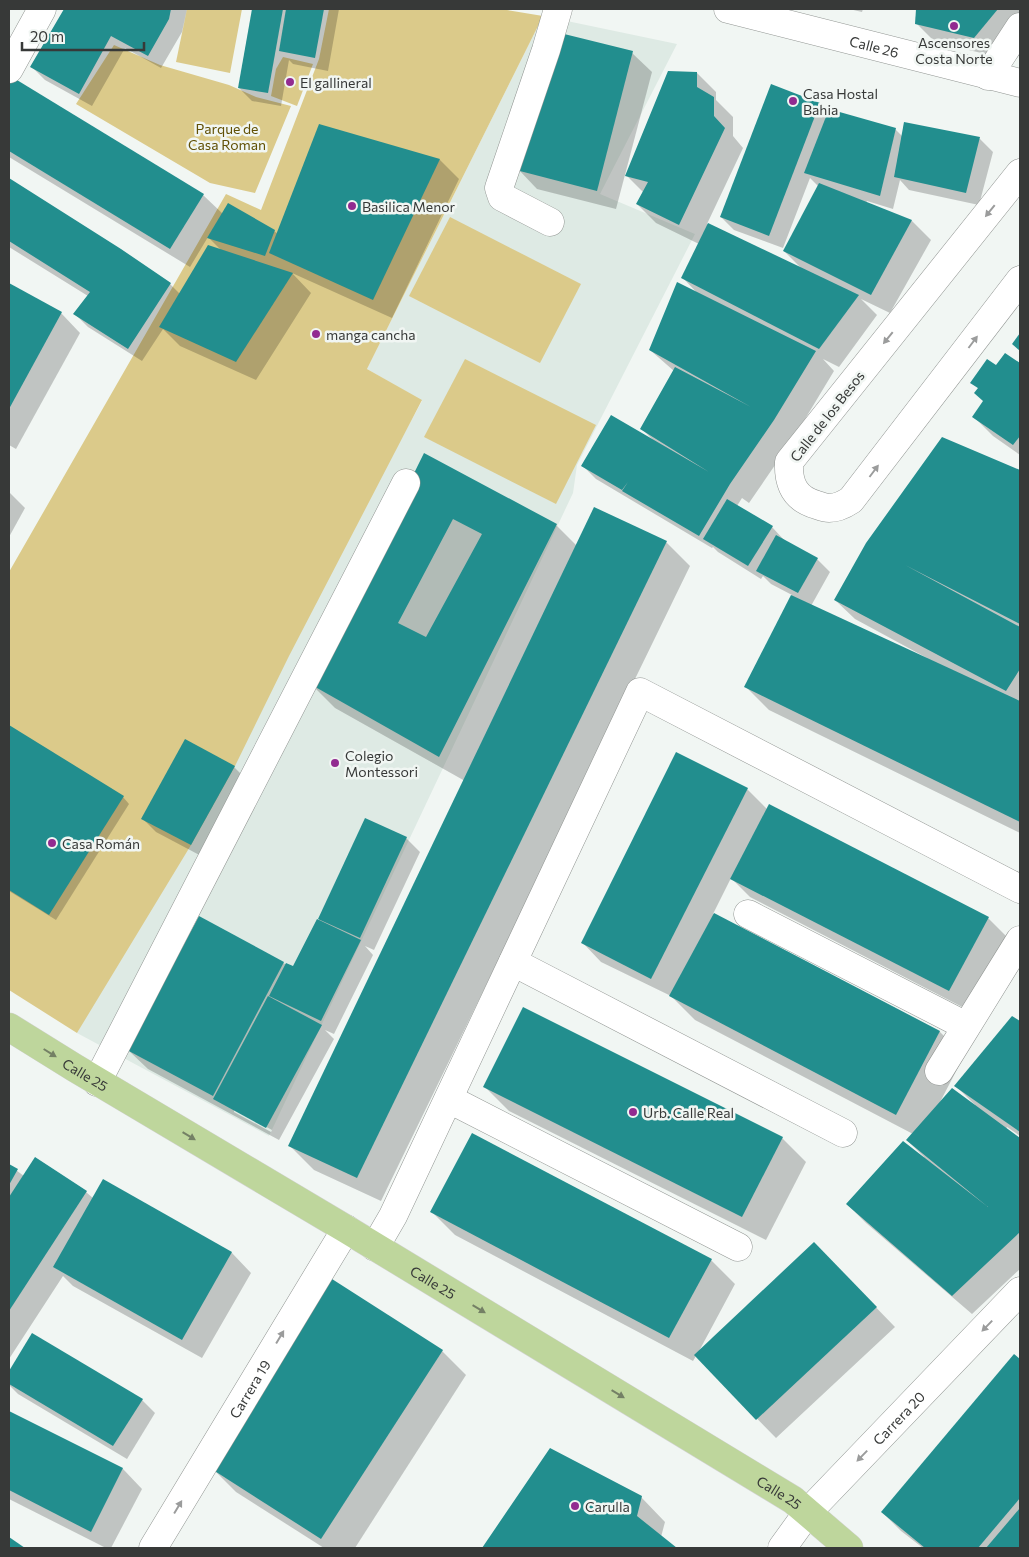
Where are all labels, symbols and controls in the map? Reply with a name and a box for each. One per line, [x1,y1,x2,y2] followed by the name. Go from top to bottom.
[22,20,145,52] scale bar
[948,20,960,32] marker: Ascensores Costa Norte
[30,27,64,45] text: 20 m
[848,32,901,61] street label: Calle 26
[915,34,993,67] place label: Ascensores Costa Norte
[300,74,372,91] place label: El gallineral
[284,76,296,88] marker: El gallineral
[803,85,878,118] place label: Casa Hostal Bahia
[787,95,799,107] marker: Casa Hostal Bahia
[188,120,266,153] park label: Parque de Casa Roman
[362,198,456,215] place label: Basilica Menor
[346,200,358,212] marker: Basilica Menor
[984,204,995,217] one-way arrow
[326,326,416,343] place label: manga cancha
[310,328,322,340] marker: manga cancha
[883,331,894,344] one-way arrow
[967,336,978,349] one-way arrow
[786,367,868,465] street label: Calle de los Besos
[868,465,879,478] one-way arrow
[345,747,418,780] place label: Colegio Montessori
[329,757,341,769] marker: Colegio Montessori
[62,835,140,852] place label: Casa Román
[46,837,58,849] marker: Casa Román
[43,1048,57,1057] one-way arrow
[60,1054,111,1094] street label: Calle 25
[643,1104,734,1121] place label: Urb. Calle Real
[627,1106,639,1118] marker: Urb. Calle Real
[183,1132,196,1141] one-way arrow
[408,1262,459,1302] street label: Calle 25
[473,1305,486,1314] one-way arrow
[981,1320,993,1332] one-way arrow
[276,1331,285,1344] one-way arrow
[225,1357,273,1421] street label: Carrera 19
[869,1387,928,1448] street label: Carrera 20
[612,1389,625,1398] one-way arrow
[856,1450,868,1462] one-way arrow
[754,1472,806,1513] street label: Calle 25
[585,1498,630,1515] place label: Carulla
[174,1500,183,1513] one-way arrow
[569,1500,581,1512] marker: Carulla

